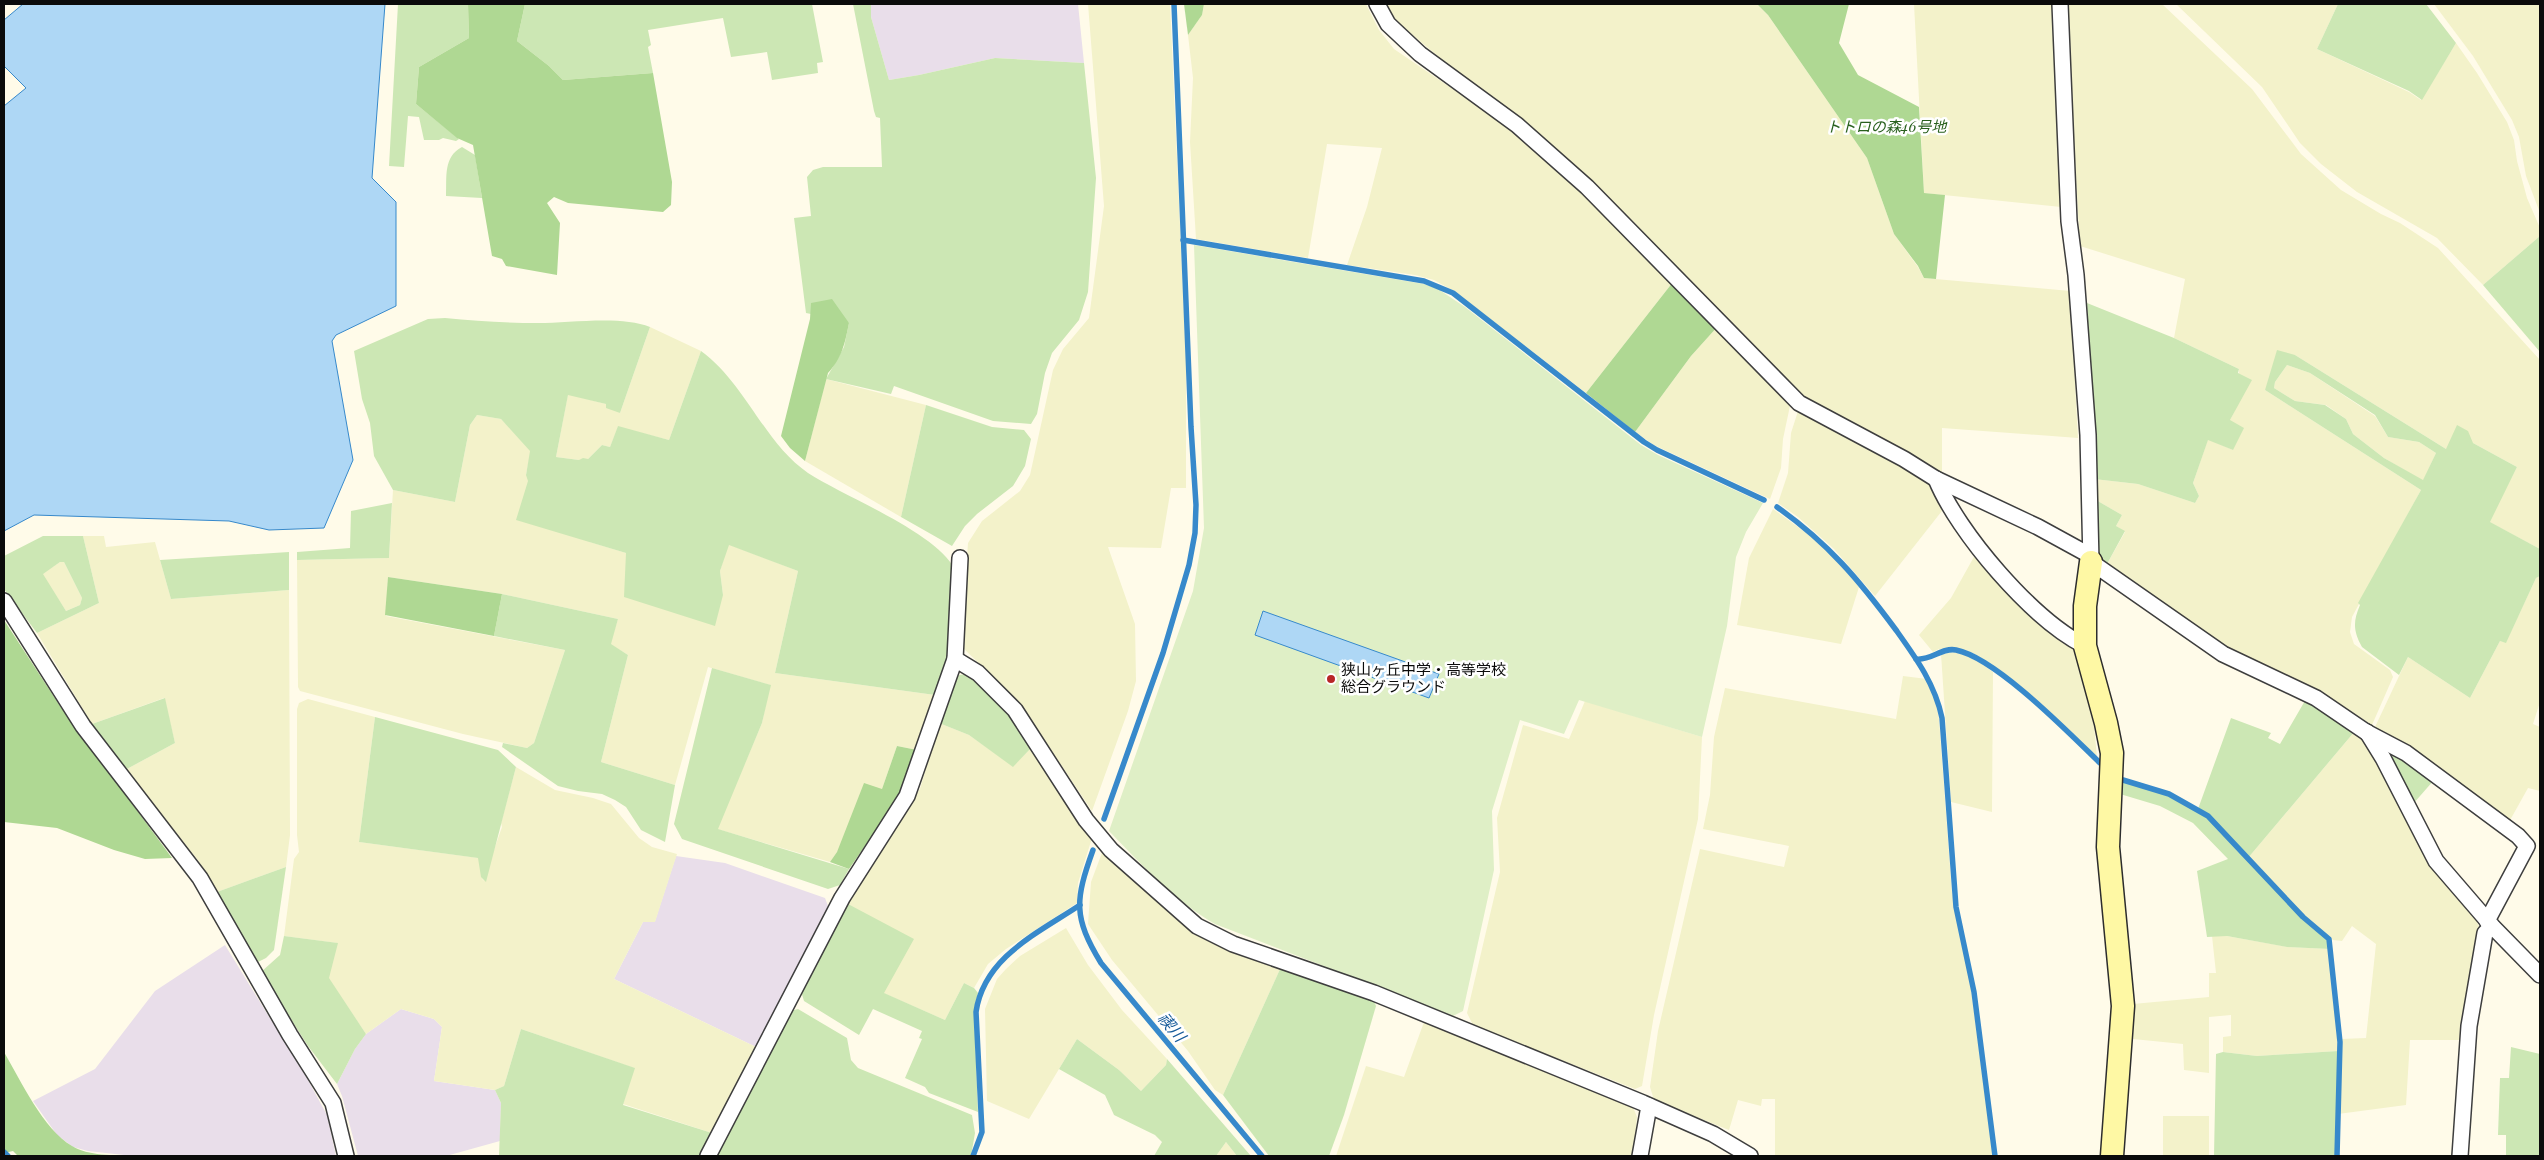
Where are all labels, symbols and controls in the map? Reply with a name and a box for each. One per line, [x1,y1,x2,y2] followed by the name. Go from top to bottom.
[1826,116,1948,136] park label: トトロの森46号地
[1341,659,1506,696] place label: 狭山ヶ丘中学・高等学校 総合グラウンド
[1325,673,1337,685] marker: 狭山ヶ丘中学・高等学校 総合グラウンド
[1154,1008,1192,1047] water label: 禊川

